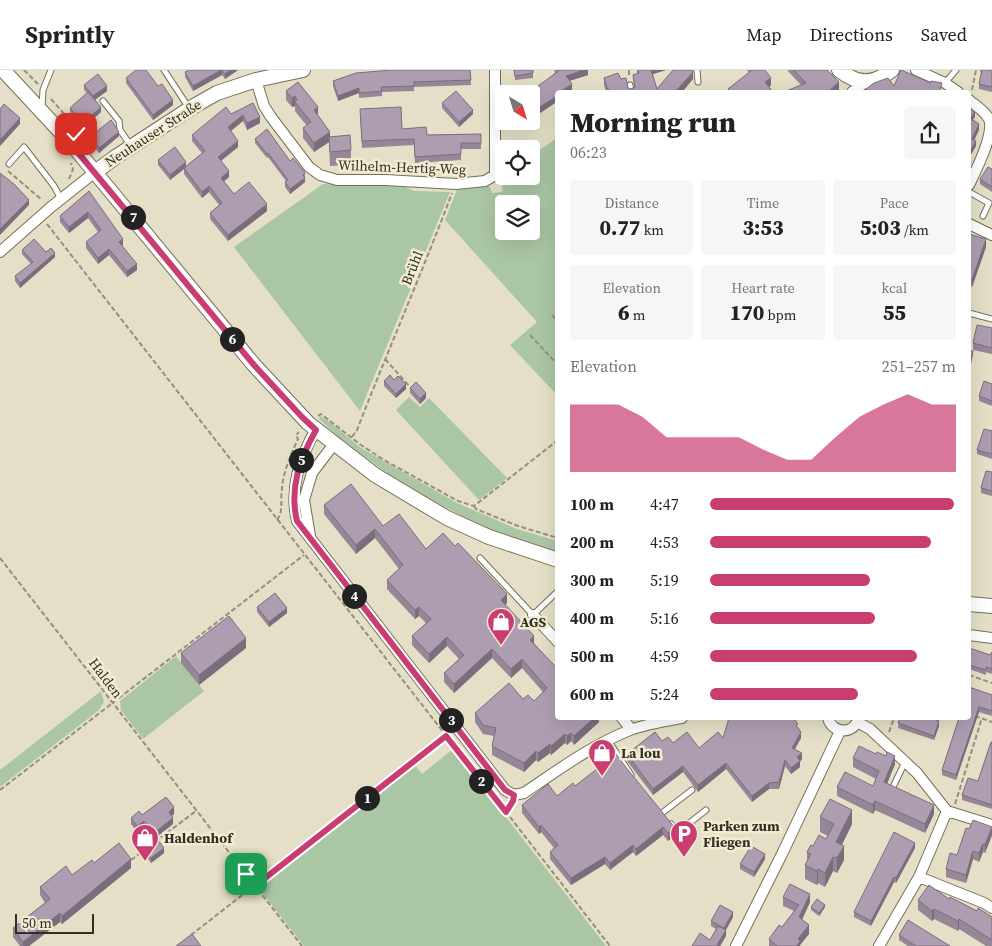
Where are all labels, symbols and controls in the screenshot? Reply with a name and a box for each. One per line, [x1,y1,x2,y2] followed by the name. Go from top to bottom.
[25,18,115,51] text: Sprintly
[746,22,782,47] text: Map
[810,22,893,47] text: Directions
[921,22,967,47] text: Saved
[495,85,540,130] north arrow
[495,85,540,240] map controls
[101,94,205,172] street label: Neuhauser Straße
[570,103,736,141] text: Morning run
[904,107,956,159] button: share
[55,113,97,155] pin
[62,120,90,148] icon: check
[495,140,540,185] button: locate
[570,141,607,163] text: 06:23
[337,155,467,179] street label: Wilhelm-Hertig-Weg
[605,193,659,213] text: Distance
[747,193,779,213] text: Time
[880,193,909,213] text: Pace
[495,195,540,240] button: layers
[120,204,146,230] pin: 7
[130,207,137,227] text: 7
[599,213,640,242] text: 0.77
[742,213,784,242] text: 3:53
[860,213,901,242] text: 5:03
[640,220,664,240] text: km
[901,220,929,240] text: /km
[396,248,428,288] street label: Brühl
[602,278,661,298] text: Elevation
[731,278,795,298] text: Heart rate
[882,278,907,298] text: kcal
[618,298,630,327] text: 6
[730,298,764,327] text: 170
[883,298,906,327] text: 55
[630,305,645,325] text: m
[764,305,796,325] text: bpm
[220,326,244,352] pin: 6
[229,329,236,349] text: 6
[570,355,637,377] text: Elevation
[882,355,956,377] text: 251–257 m
[288,448,314,472] pin: 5
[298,450,305,470] text: 5
[570,493,614,515] text: 100 m
[650,493,679,515] text: 4:47
[570,531,614,553] text: 200 m
[650,531,679,553] text: 4:53
[570,569,614,591] text: 300 m
[650,569,679,591] text: 5:19
[342,584,366,608] pin: 4
[351,586,358,606] text: 4
[486,607,516,646] shop icon: AGS
[570,607,614,629] text: 400 m
[650,607,679,629] text: 5:16
[520,612,547,632] place label: AGS
[570,645,614,667] text: 500 m
[650,645,679,667] text: 4:59
[84,654,128,703] street label: Halden
[570,683,614,705] text: 600 m
[650,683,679,705] text: 5:24
[438,708,464,732] pin: 3
[448,710,455,730] text: 3
[587,738,617,777] shop icon: La lou
[621,743,661,763] place label: La lou
[468,768,494,794] pin: 2
[478,771,485,791] text: 2
[354,786,380,810] pin: 1
[364,788,371,808] text: 1
[703,816,780,852] place label: Parken zum Fliegen
[669,819,699,858] parking icon: Parken zum Fliegen
[130,823,160,862] shop icon: Haldenhof
[164,828,234,848] place label: Haldenhof
[225,853,267,895] pin
[232,860,260,888] icon: arrive
[15,911,94,934] scale bar
[22,913,52,933] text: 50 m

